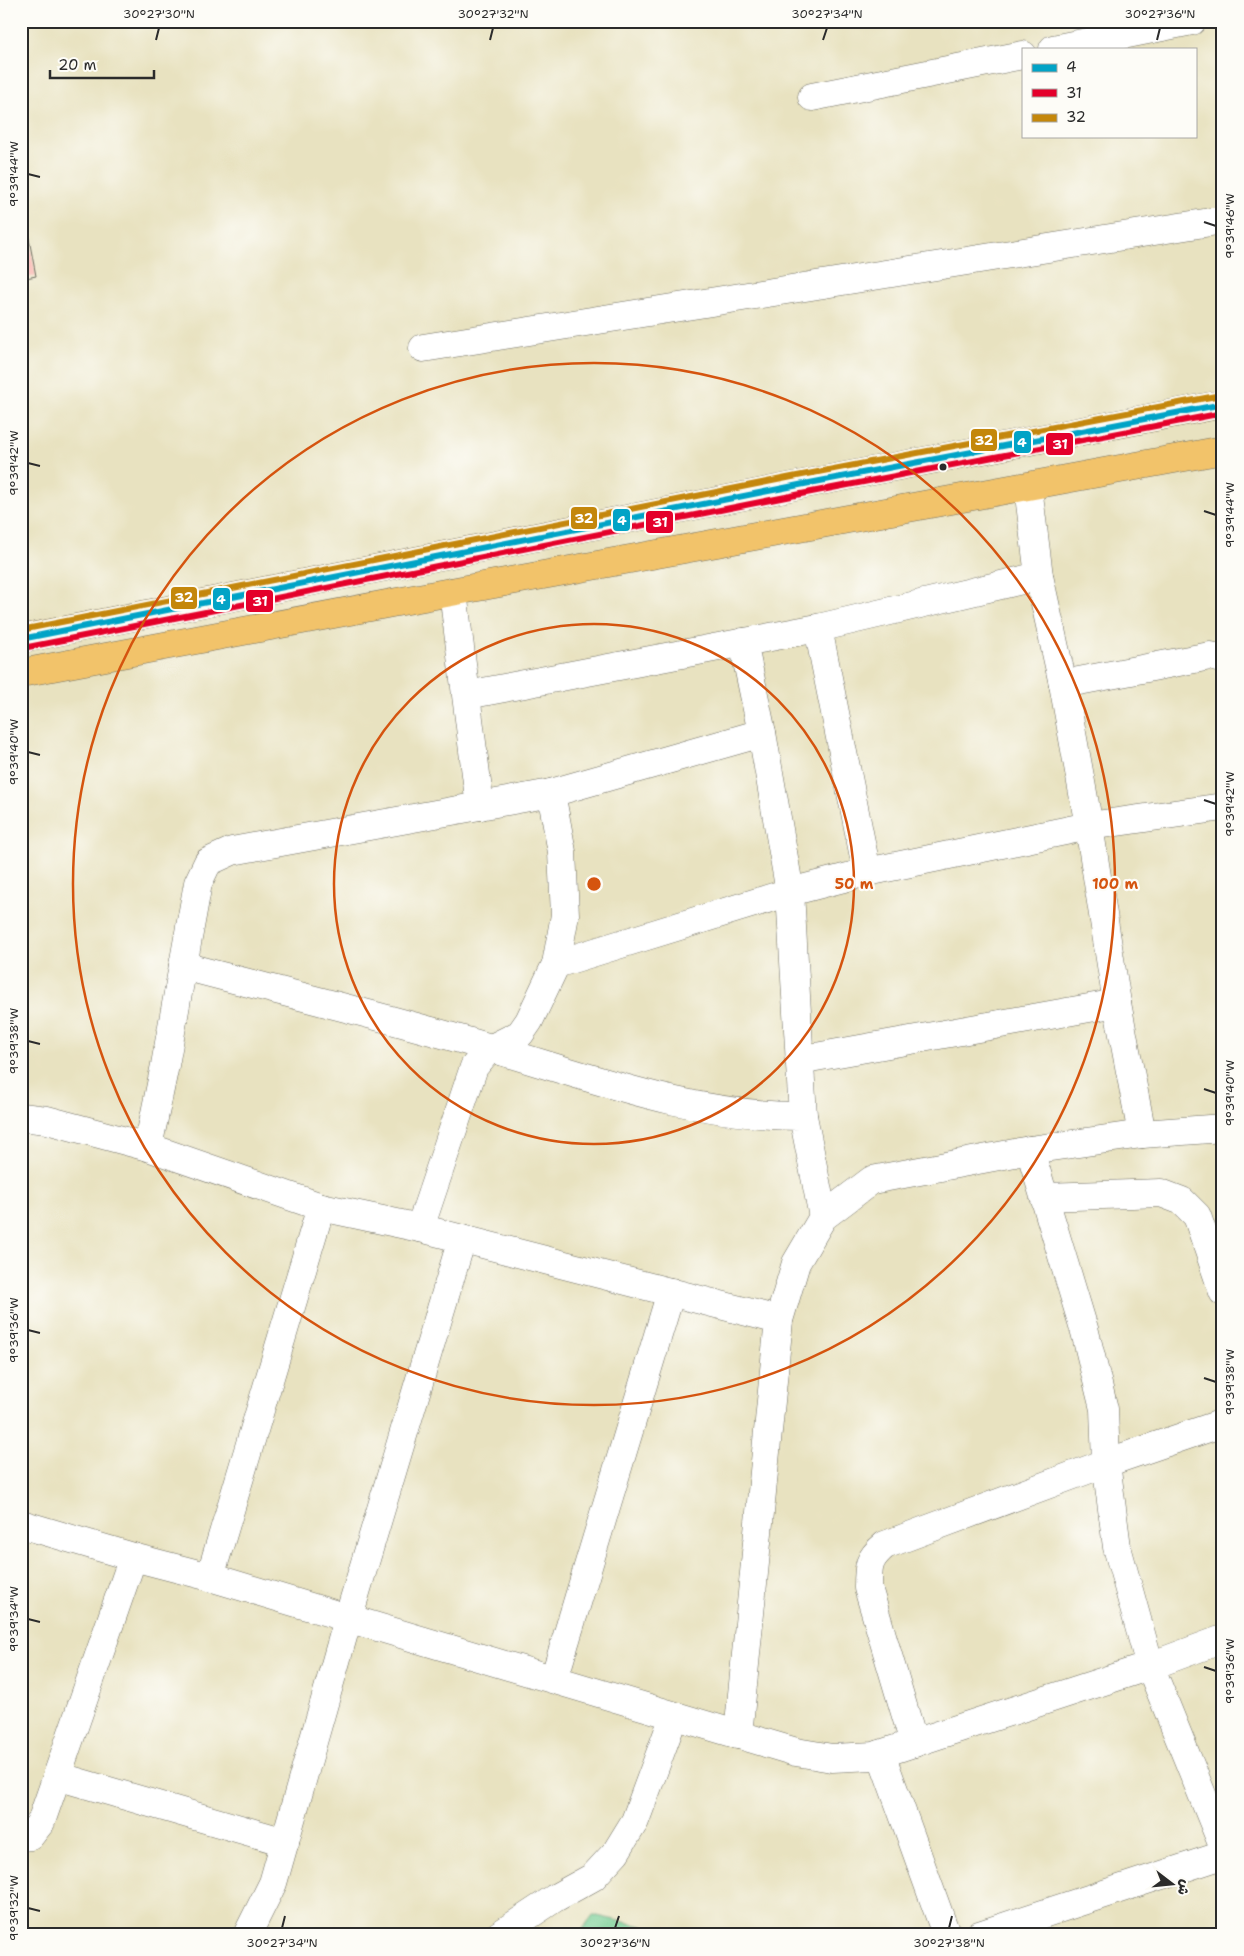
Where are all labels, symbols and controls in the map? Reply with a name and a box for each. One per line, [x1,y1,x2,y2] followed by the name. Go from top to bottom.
[123,6,195,22] text: 30°27'30"N
[457,6,529,22] text: 30°27'32"N
[791,6,863,22] text: 30°27'34"N
[1124,6,1196,22] text: 30°27'36"N
[50,48,154,80] scale bar
[1022,48,1196,138] legend
[58,55,97,75] text: 20 m
[1066,57,1077,77] text: 4
[1066,83,1082,103] text: 31
[1066,107,1086,127] text: 32
[6,141,22,207] text: 9°39'44"W
[1222,193,1238,259] text: 9°39'46"W
[970,428,998,452] line badge: 32
[6,430,22,496] text: 9°39'42"W
[1013,430,1032,454] line badge: 4
[974,431,994,449] text: 32
[1045,432,1074,456] line badge: 31
[1017,433,1027,451] text: 4
[1052,435,1068,453] text: 31
[938,462,948,472] unlabelled marker
[1222,482,1238,548] text: 9°39'44"W
[570,506,598,530] line badge: 32
[612,508,631,532] line badge: 4
[574,509,594,527] text: 32
[645,510,674,534] line badge: 31
[617,511,627,529] text: 4
[652,513,668,531] text: 31
[170,586,198,610] line badge: 32
[212,587,231,611] line badge: 4
[174,588,194,606] text: 32
[245,589,274,613] line badge: 31
[216,590,226,608] text: 4
[252,592,268,610] text: 31
[6,719,22,785] text: 9°39'40"W
[1222,771,1238,837] text: 9°39'42"W
[835,874,874,894] text: 50 m
[1092,874,1138,894] text: 100 m
[585,875,603,893] centre of rings
[6,1008,22,1074] text: 9°39'38"W
[1222,1060,1238,1126] text: 9°39'40"W
[6,1297,22,1363] text: 9°39'36"W
[1222,1349,1238,1415] text: 9°39'38"W
[6,1586,22,1652] text: 9°39'34"W
[1222,1638,1238,1704] text: 9°39'36"W
[1146,1858,1196,1908] north arrow
[6,1875,22,1941] text: 9°39'32"W
[1174,1878,1195,1897] text: ش
[246,1935,318,1951] text: 30°27'34"N
[579,1935,651,1951] text: 30°27'36"N
[913,1935,985,1951] text: 30°27'38"N

